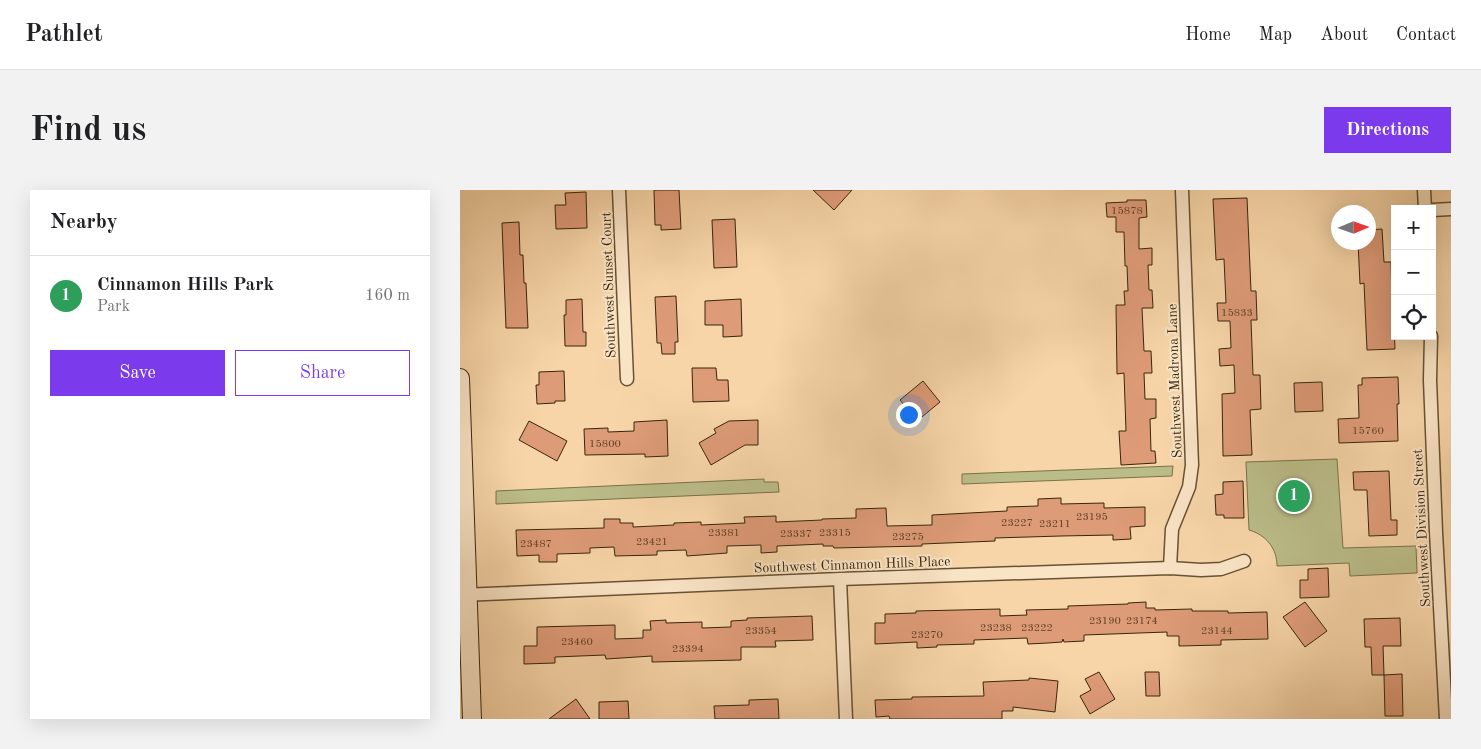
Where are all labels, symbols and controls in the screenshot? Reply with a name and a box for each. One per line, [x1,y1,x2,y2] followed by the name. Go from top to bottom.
[25,23,103,47] text: Pathlet
[1185,26,1231,44] text: Home
[1259,26,1292,44] text: Map
[1320,26,1368,44] text: About
[1396,26,1456,44] text: Contact
[1324,107,1451,153] button: Directions
[30,113,146,148] text: Find us
[1331,205,1376,250] north arrow
[1391,205,1436,340] map controls
[1391,205,1436,250] button: +
[1111,206,1143,217] house number: 15878
[599,211,619,358] street label: Southwest Sunset Court
[50,212,118,233] text: Nearby
[1391,250,1436,295] button: −
[97,276,274,295] text: Cinnamon Hills Park
[61,288,71,304] text: 1
[365,288,410,304] text: 160 m
[1391,295,1436,340] button: locate
[97,299,130,315] text: Park
[1165,304,1185,458] street label: Southwest Madrona Lane
[1221,308,1253,319] house number: 15833
[50,350,225,396] button: Save
[235,350,410,396] button: Share
[896,402,922,428] your location
[1352,426,1384,437] house number: 15760
[589,439,621,450] house number: 15800
[1411,448,1433,607] street label: Southwest Division Street
[1278,477,1310,515] pin: 1
[1076,512,1108,523] house number: 23195
[1001,518,1033,529] house number: 23227
[1039,519,1071,530] house number: 23211
[708,528,740,539] house number: 23381
[819,528,851,539] house number: 23315
[780,529,812,540] house number: 23337
[892,532,924,543] house number: 23275
[636,537,668,548] house number: 23421
[520,539,552,550] house number: 23487
[753,555,951,575] street label: Southwest Cinnamon Hills Place
[1089,616,1121,627] house number: 23190
[1126,616,1158,627] house number: 23174
[980,623,1012,634] house number: 23238
[1021,623,1053,634] house number: 23222
[745,626,777,637] house number: 23354
[1201,626,1233,637] house number: 23144
[911,630,943,641] house number: 23270
[561,637,593,648] house number: 23460
[672,644,704,655] house number: 23394

